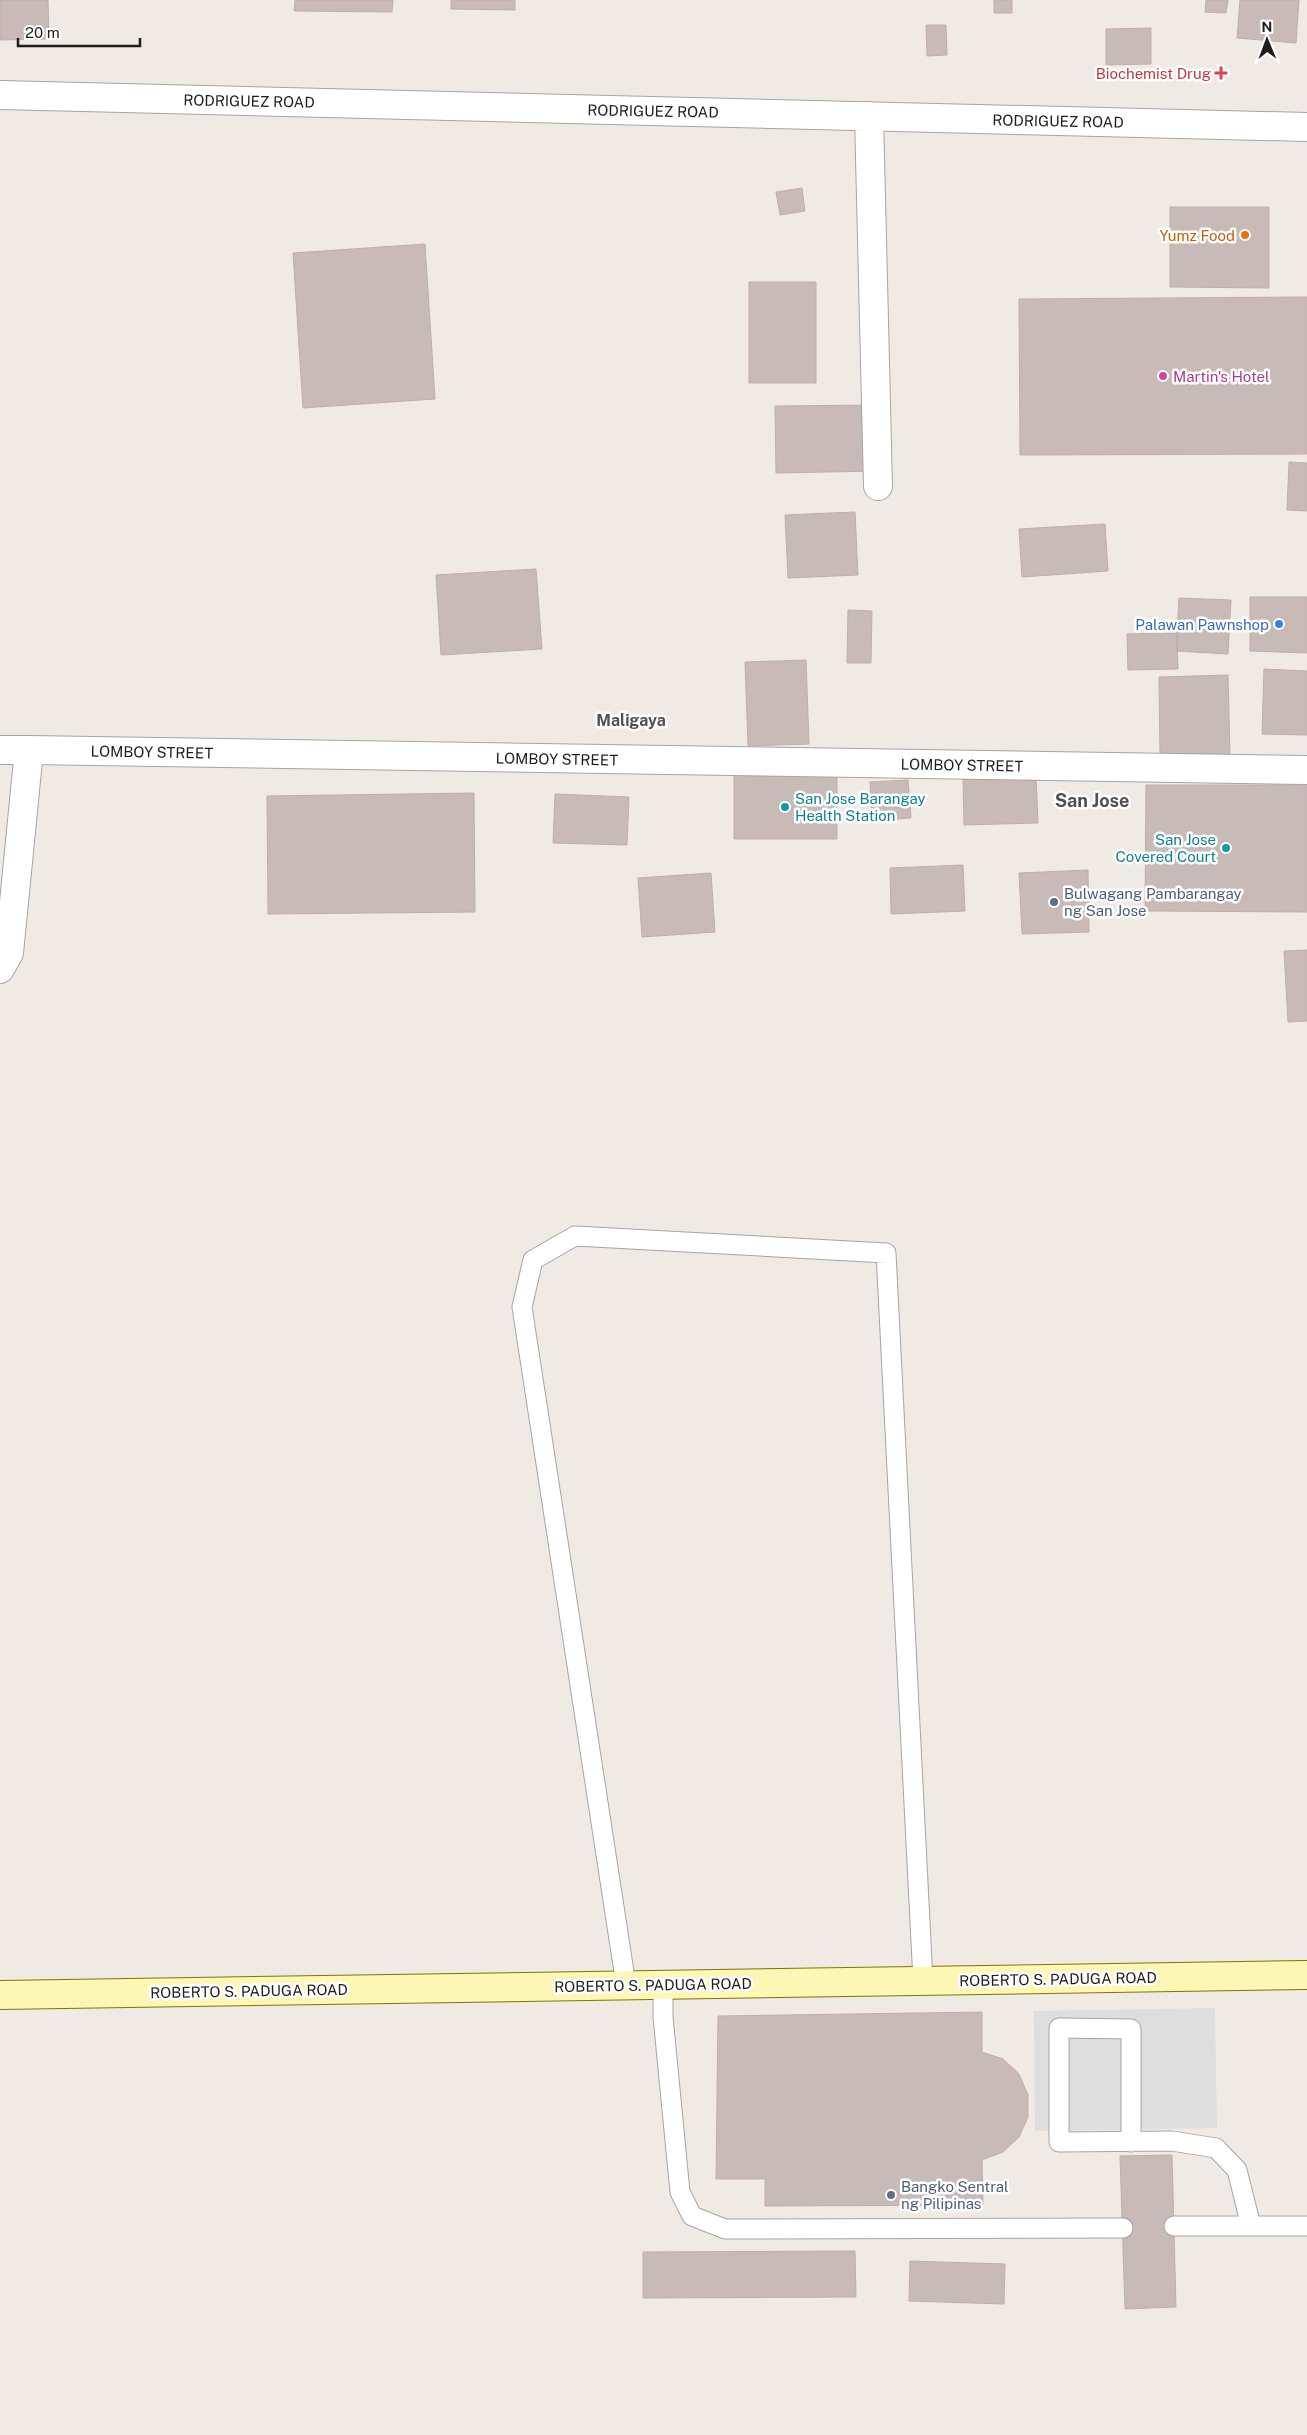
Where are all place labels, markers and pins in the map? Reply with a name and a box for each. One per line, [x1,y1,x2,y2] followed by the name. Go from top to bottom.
[1096,65,1211,82] place label: Biochemist Drug
[1215,67,1227,79] marker: Biochemist Drug
[1159,227,1235,244] place label: Yumz Food
[1239,229,1251,241] marker: Yumz Food
[1173,368,1270,385] place label: Martin's Hotel
[1157,370,1169,382] marker: Martin's Hotel
[1135,616,1269,633] place label: Palawan Pawnshop
[1273,618,1285,630] marker: Palawan Pawnshop
[795,790,926,824] place label: San Jose Barangay Health Station
[779,801,791,813] marker: San Jose Barangay Health Station
[1116,831,1216,865] place label: San Jose Covered Court
[1220,842,1232,854] marker: San Jose Covered Court
[1064,885,1242,919] place label: Bulwagang Pambarangay ng San Jose
[1048,896,1060,908] marker: Bulwagang Pambarangay ng San Jose
[901,2178,1009,2212] place label: Bangko Sentral ng Pilipinas
[885,2189,897,2201] marker: Bangko Sentral ng Pilipinas

